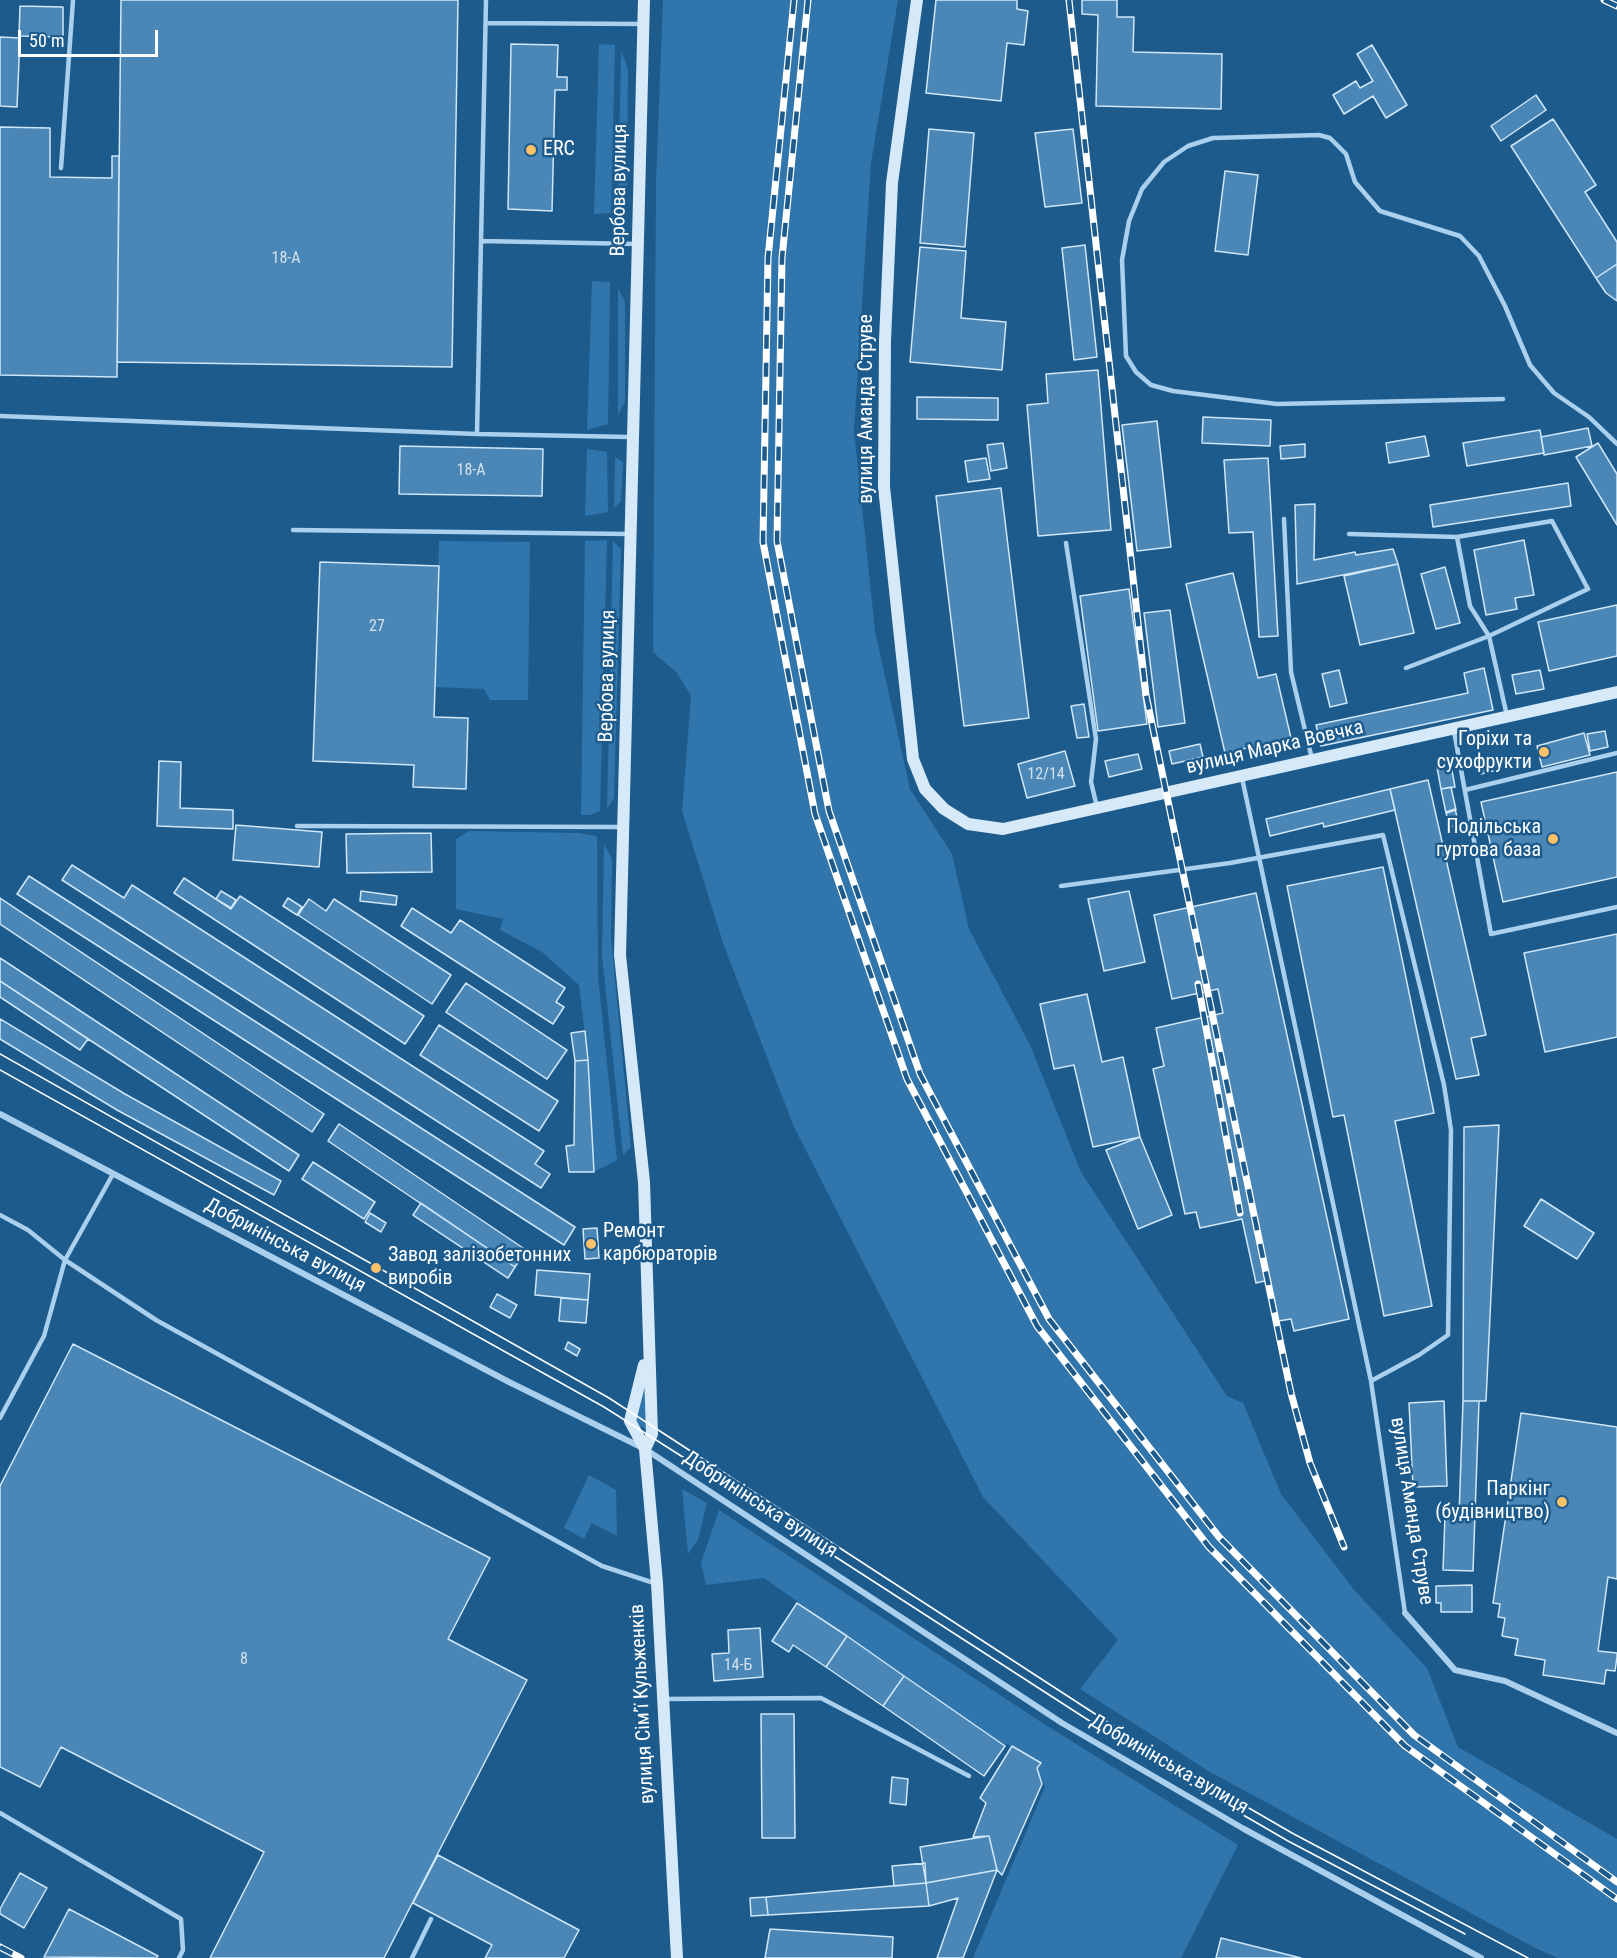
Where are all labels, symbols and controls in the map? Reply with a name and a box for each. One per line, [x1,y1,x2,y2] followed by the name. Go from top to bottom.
[21,18,160,56] scale bar
[29,30,64,51] text: 50 m
[607,123,633,257] street label: Вербова вулиця
[543,138,575,162] place label: ERC
[524,143,538,157] marker: ERC
[272,249,300,269] house number: 18-А
[855,314,879,504] street label: вулиця Аманда Струве
[457,461,485,481] house number: 18-А
[595,609,621,743] street label: Вербова вулиця
[369,617,385,637] house number: 27
[1184,716,1366,780] street label: вулиця Марка Вовчка
[1437,728,1532,775] place label: Горіхи та сухофрукти
[1537,745,1551,759] marker: Горіхи та сухофрукти
[1027,765,1065,785] house number: 12/14
[1436,816,1541,863] place label: Подільська гуртова база
[1546,832,1560,846] marker: Подільська гуртова база
[200,1193,370,1299] street label: Добринінська вулиця
[603,1220,718,1267] place label: Ремонт карбюраторів
[584,1237,598,1251] marker: Ремонт карбюраторів
[388,1244,571,1291] place label: Завод залізобетонних виробів
[369,1261,383,1275] marker: Завод залізобетонних виробів
[1384,1415,1438,1607] street label: вулиця Аманда Струве
[678,1446,842,1564] street label: Добринінська вулиця
[1435,1478,1550,1525] place label: Паркінг (будівництво)
[1555,1495,1569,1509] marker: Паркінг (будівництво)
[626,1603,660,1805] street label: вулиця Сімʼї Кульженків
[240,1650,248,1670] house number: 8
[724,1656,752,1676] house number: 14-Б
[1086,1710,1252,1820] street label: Добринінська вулиця

